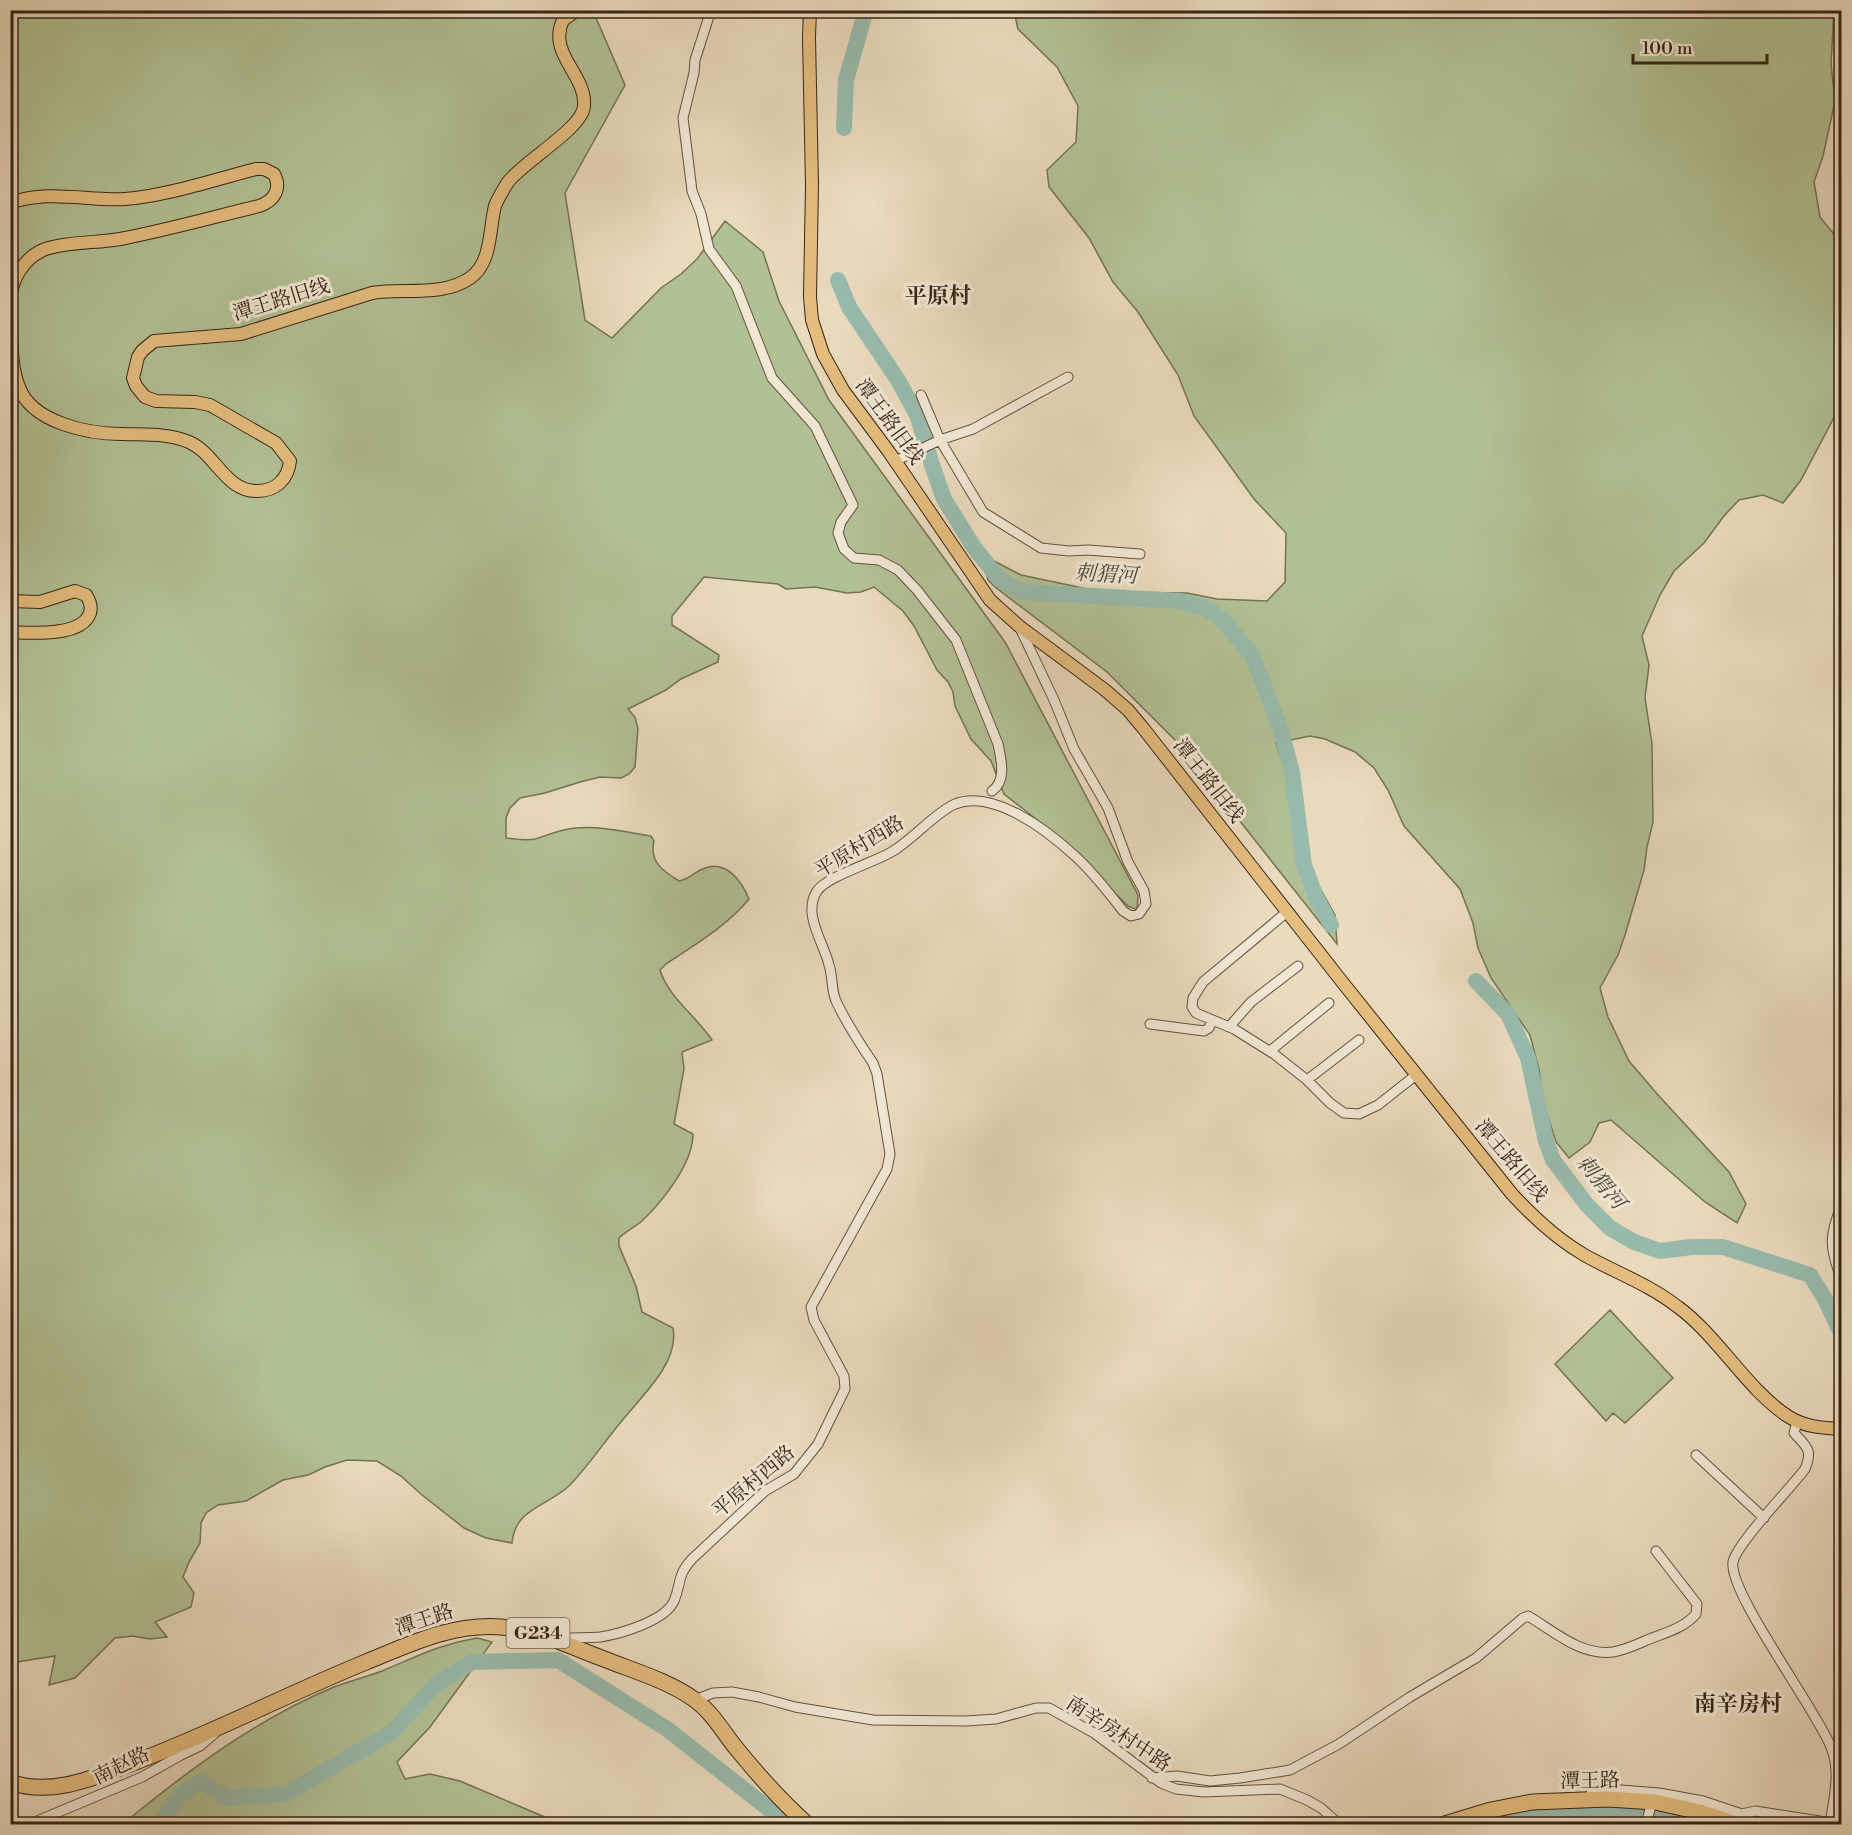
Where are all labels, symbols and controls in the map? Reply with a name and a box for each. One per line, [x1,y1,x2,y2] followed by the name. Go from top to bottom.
[1633,27,1766,65] scale bar
[1642,37,1693,60] text: 100 m
[230,274,333,327] street label: 潭王路旧线
[905,283,971,310] district label: 平原村
[849,374,928,470] street label: 潭王路旧线
[1074,560,1142,590] water label: 刺猬河
[1167,734,1248,828] street label: 潭王路旧线
[810,811,909,884] street label: 平原村西路
[1469,1115,1553,1207] street label: 潭王路旧线
[1570,1150,1633,1218] water label: 刺猬河
[708,1440,800,1524] street label: 平原村西路
[392,1599,457,1642] street label: 潭王路
[506,1618,570,1648] road number: G234
[1061,1691,1175,1777] street label: 南辛房村中路
[1694,1691,1782,1718] district label: 南辛房村
[89,1742,154,1791] street label: 南赵路
[1560,1768,1620,1795] street label: 潭王路

